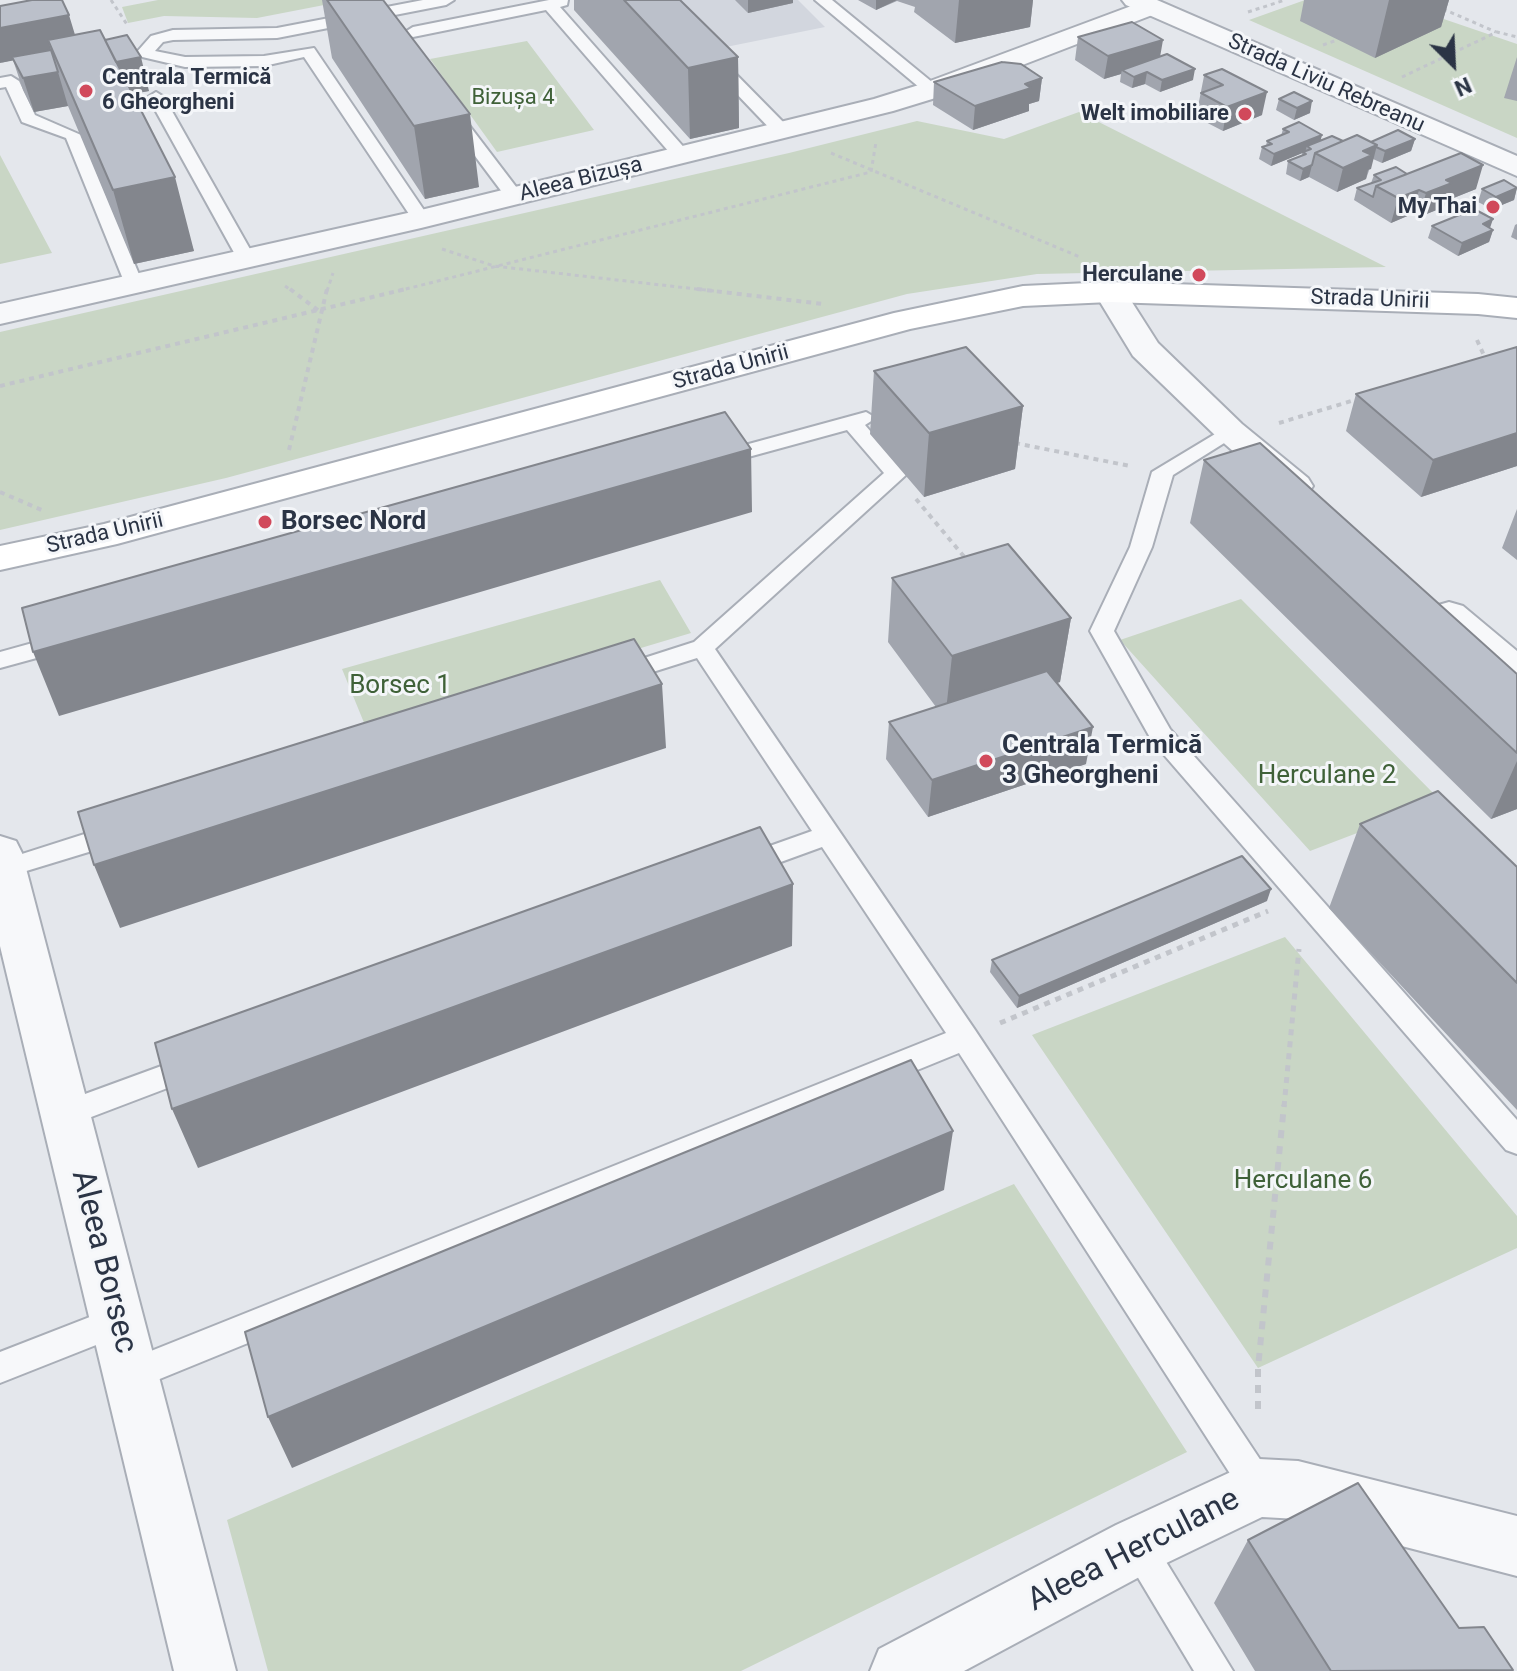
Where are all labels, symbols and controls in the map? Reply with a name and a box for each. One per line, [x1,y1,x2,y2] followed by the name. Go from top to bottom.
[1413,24,1493,104] north arrow
[1224,29,1428,139] street label: Strada Liviu Rebreanu
[102,65,271,116] place label: Centrala Termică 6 Gheorgheni
[1451,72,1475,101] text: N
[77,82,95,100] marker: Centrala Termică 6 Gheorgheni
[471,85,555,111] park label: Bizușa 4
[1081,101,1229,127] place label: Welt imobiliare
[1236,105,1254,123] marker: Welt imobiliare
[517,152,645,208] street label: Aleea Bizușa
[1398,194,1477,220] place label: My Thai
[1484,198,1502,216] marker: My Thai
[1082,262,1183,288] place label: Herculane
[1190,266,1208,284] marker: Herculane
[1310,285,1430,315] street label: Strada Unirii
[670,340,792,396] street label: Strada Unirii
[281,506,426,538] place label: Borsec Nord
[44,508,166,560] street label: Strada Unirii
[256,513,274,531] marker: Borsec Nord
[349,670,451,702] park label: Borsec 1
[1002,730,1202,792] place label: Centrala Termică 3 Gheorgheni
[977,752,995,770] marker: Centrala Termică 3 Gheorgheni
[1258,760,1396,792] park label: Herculane 2
[1234,1165,1372,1197] park label: Herculane 6
[62,1167,144,1357] street label: Aleea Borsec
[1022,1481,1246,1621] street label: Aleea Herculane

